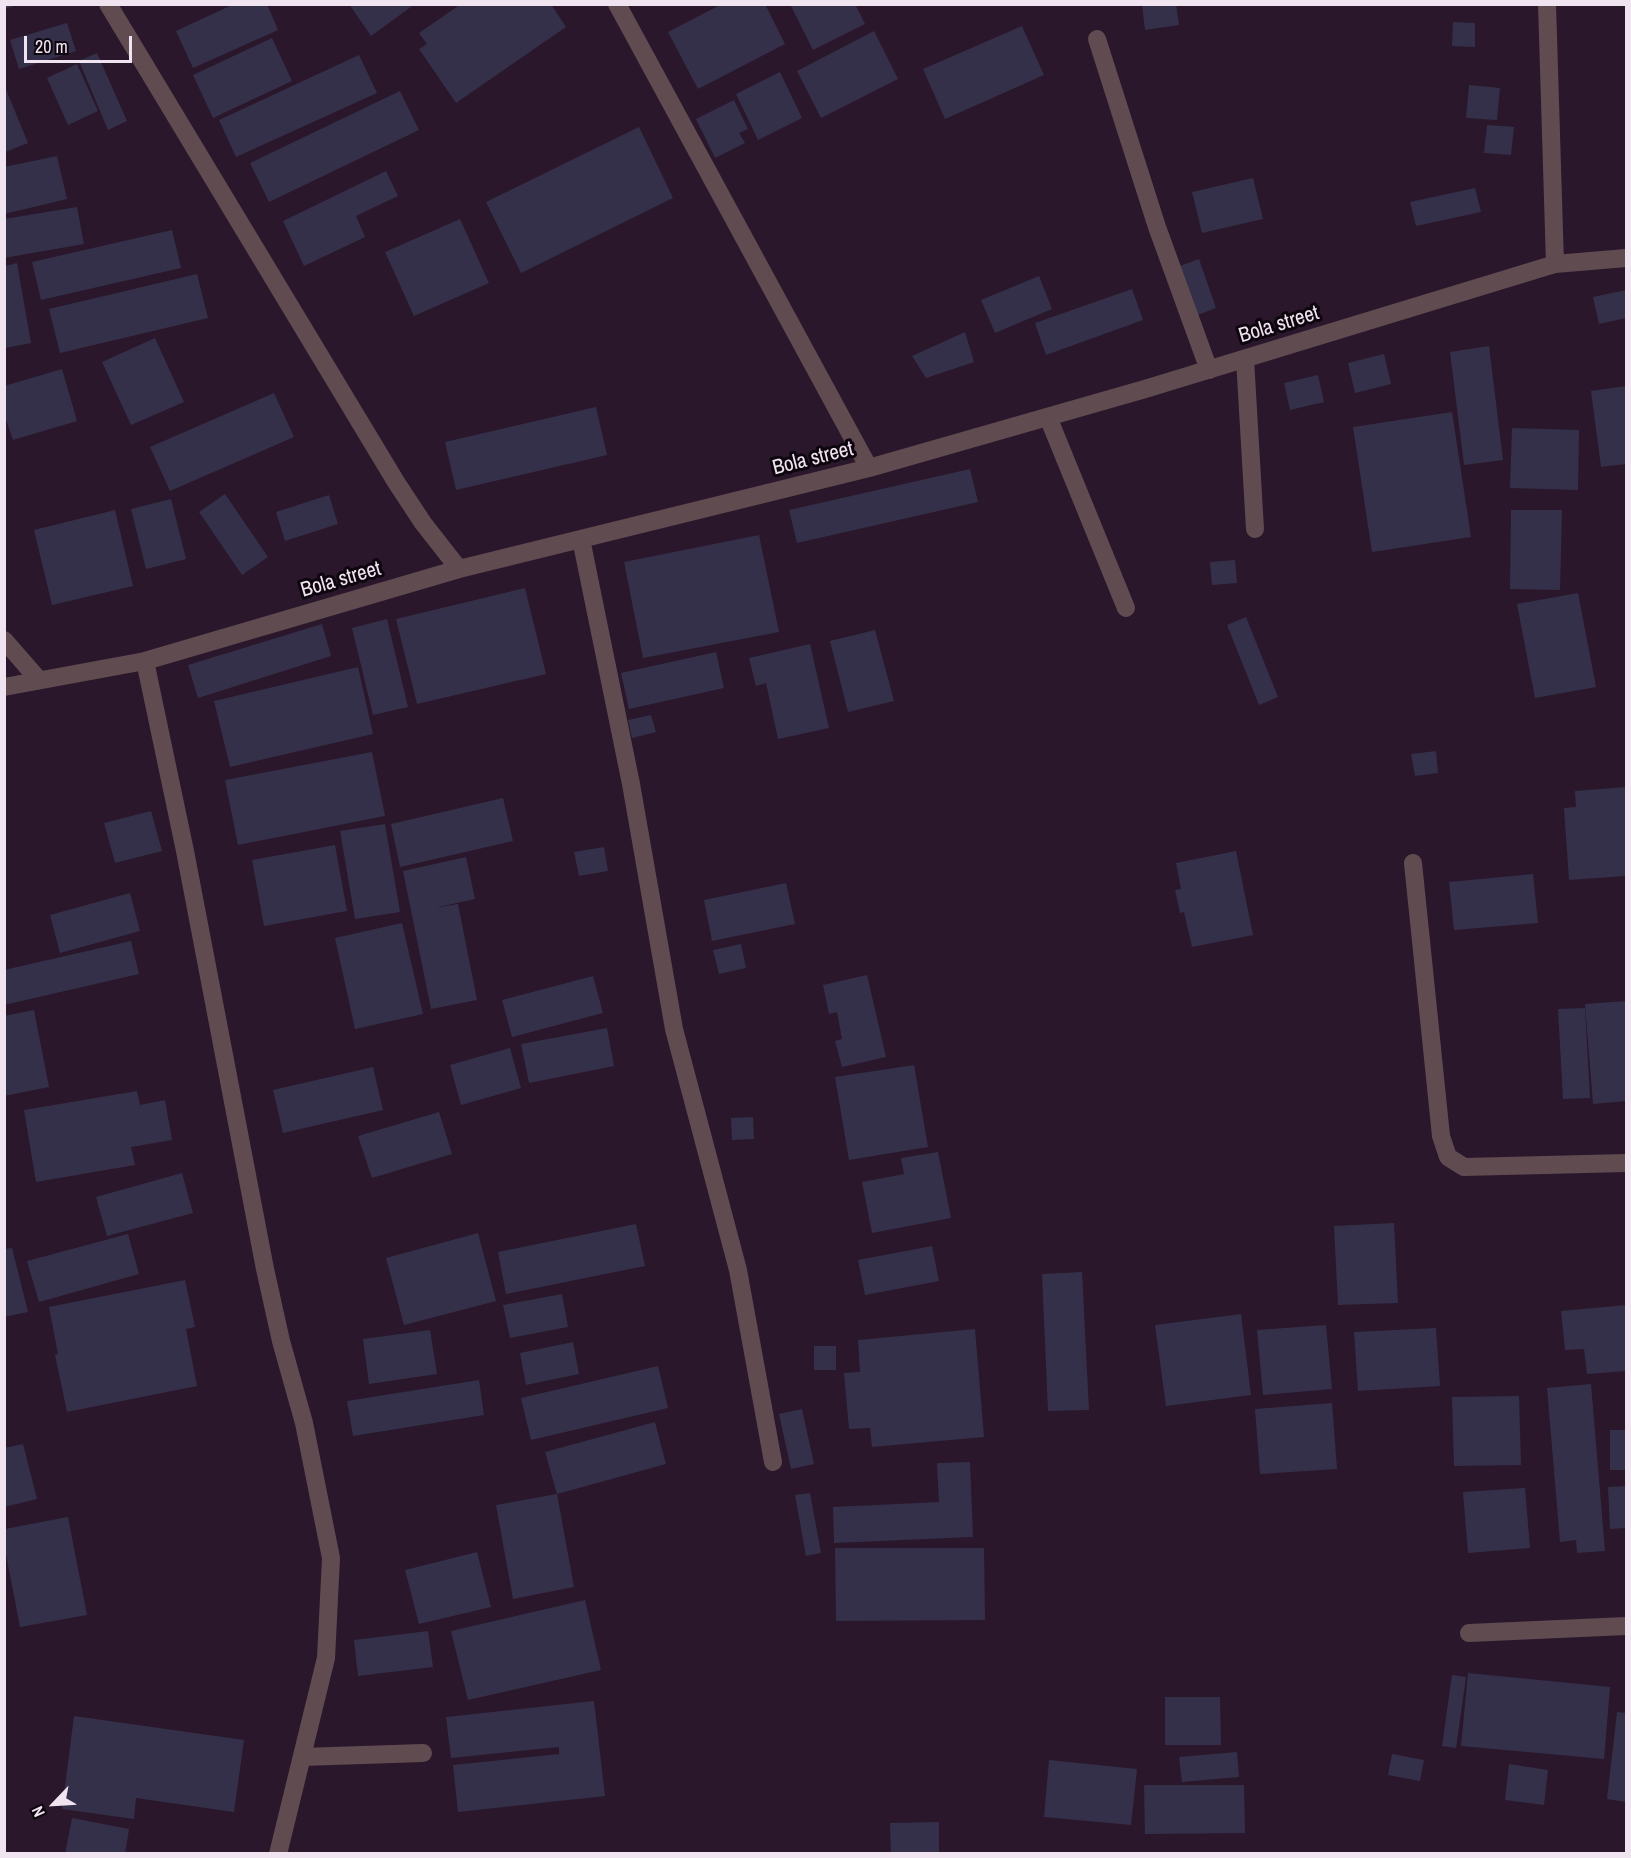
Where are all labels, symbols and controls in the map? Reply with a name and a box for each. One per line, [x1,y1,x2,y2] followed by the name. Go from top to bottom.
[27,24,135,62] scale bar
[35,34,68,59] text: 20 m
[1236,301,1322,349] street label: Bola street
[770,437,856,481] street label: Bola street
[298,557,384,603] street label: Bola street
[24,1774,84,1834] north arrow
[26,1803,50,1821] text: N

